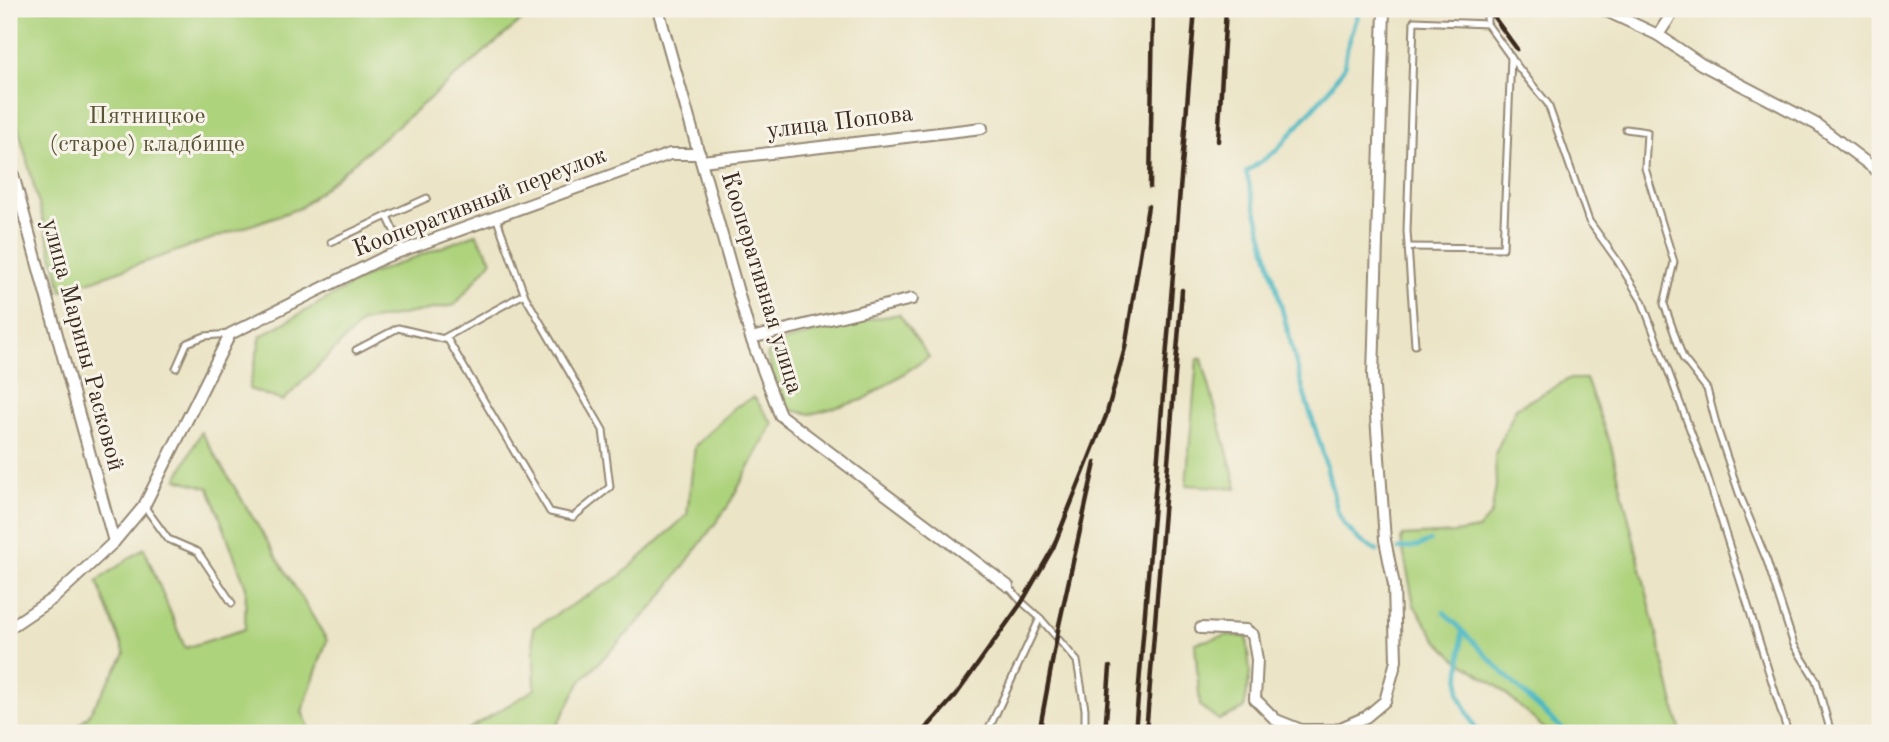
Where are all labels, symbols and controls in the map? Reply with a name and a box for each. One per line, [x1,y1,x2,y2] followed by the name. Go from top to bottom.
[765,102,915,144] street label: улица Попова
[49,105,245,157] park label: Пятницкое (старое) кладбище
[350,144,610,262] street label: Кооперативный переулок
[716,169,806,397] street label: Кооперативная улица
[37,216,127,474] street label: улица Марины Расковой

